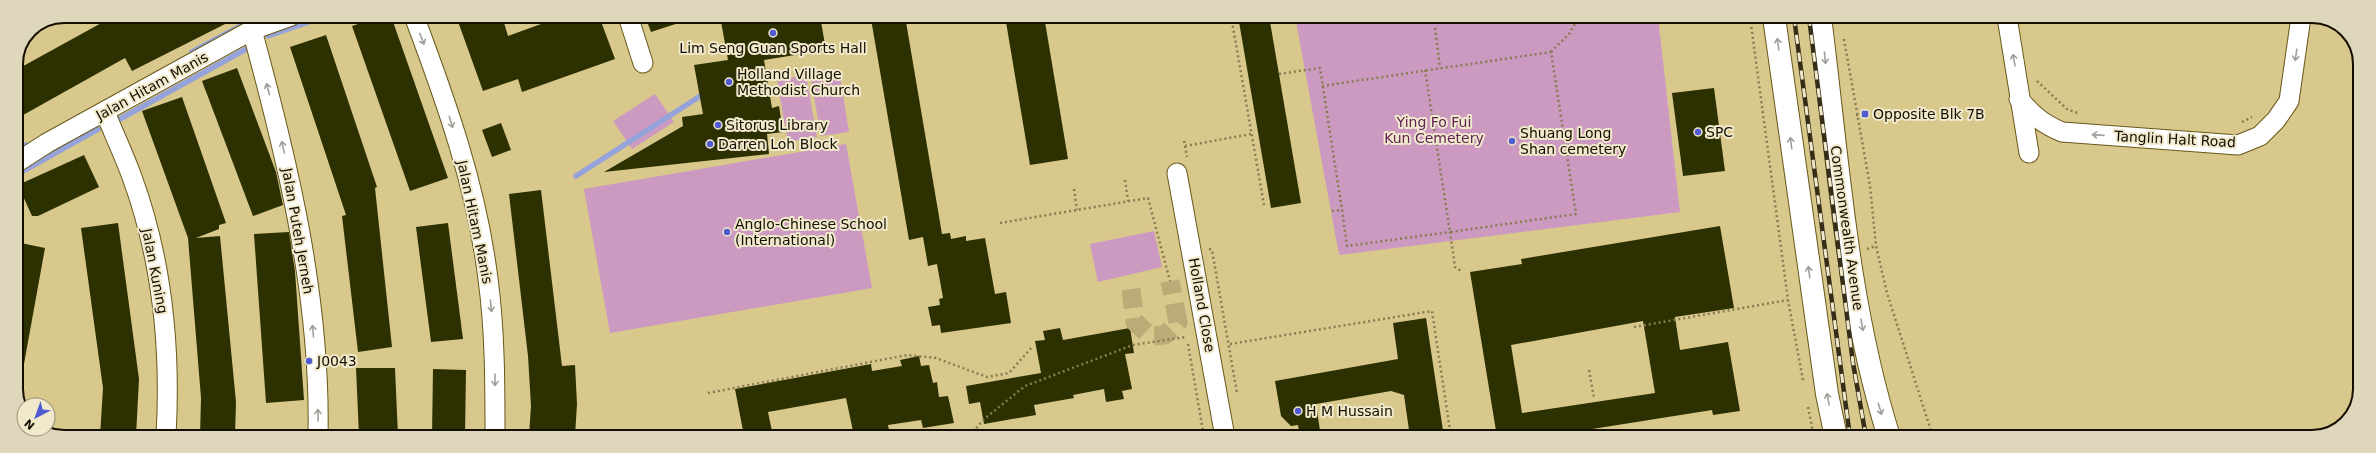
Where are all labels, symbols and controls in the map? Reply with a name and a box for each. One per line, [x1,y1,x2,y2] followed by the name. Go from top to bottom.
[768,28,778,38] marker: Lim Seng Guan Sports Hall
[419,33,427,45] one-way arrow
[1774,38,1782,51] one-way arrow
[679,40,867,56] place label: Lim Seng Guan Sports Hall
[92,49,211,124] street label: Jalan Hitam Manis
[2292,49,2300,62] one-way arrow
[1821,51,1829,64] one-way arrow
[2010,54,2018,67] one-way arrow
[737,66,860,98] place label: Holland Village Methodist Church
[724,77,734,87] marker: Holland Village Methodist Church
[264,83,271,96] one-way arrow
[1873,106,1985,122] place label: Opposite Blk 7B
[1860,109,1870,119] marker: Opposite Blk 7B
[1384,114,1484,146] park label: Ying Fo Fui Kun Cemetery
[448,116,455,129] one-way arrow
[726,117,828,133] place label: Sitorus Library
[713,120,723,130] marker: Sitorus Library
[1706,124,1733,140] place label: SPC
[1520,125,1626,157] place label: Shuang Long Shan cemetery
[1693,127,1703,137] marker: SPC
[2113,128,2236,150] street label: Tanglin Halt Road
[2092,131,2105,138] one-way arrow
[718,136,838,152] place label: Darren Loh Block
[1507,136,1517,146] marker: Shuang Long Shan cemetery
[1787,137,1795,150] one-way arrow
[705,139,715,149] marker: Darren Loh Block
[279,140,287,153] one-way arrow
[1827,144,1867,312] street label: Commonwealth Avenue
[454,158,496,285] street label: Jalan Hitam Manis
[279,166,317,295] street label: Jalan Puteh Jerneh
[735,216,887,248] place label: Anglo-Chinese School (International)
[139,226,171,315] street label: Jalan Kuning
[722,227,732,237] marker: Anglo-Chinese School (International)
[1186,256,1218,354] street label: Holland Close
[1805,265,1813,278] one-way arrow
[487,299,495,312] one-way arrow
[1858,319,1866,332] one-way arrow
[310,325,317,338] one-way arrow
[316,353,357,369] place label: J0043
[304,356,314,366] marker: J0043
[491,373,499,386] one-way arrow
[1824,392,1832,405] one-way arrow
[16,397,56,437] north arrow
[1877,402,1884,415] one-way arrow
[1306,403,1393,419] place label: H M Hussain
[1293,406,1303,416] marker: H M Hussain
[314,409,322,422] one-way arrow
[22,416,38,432] text: N

